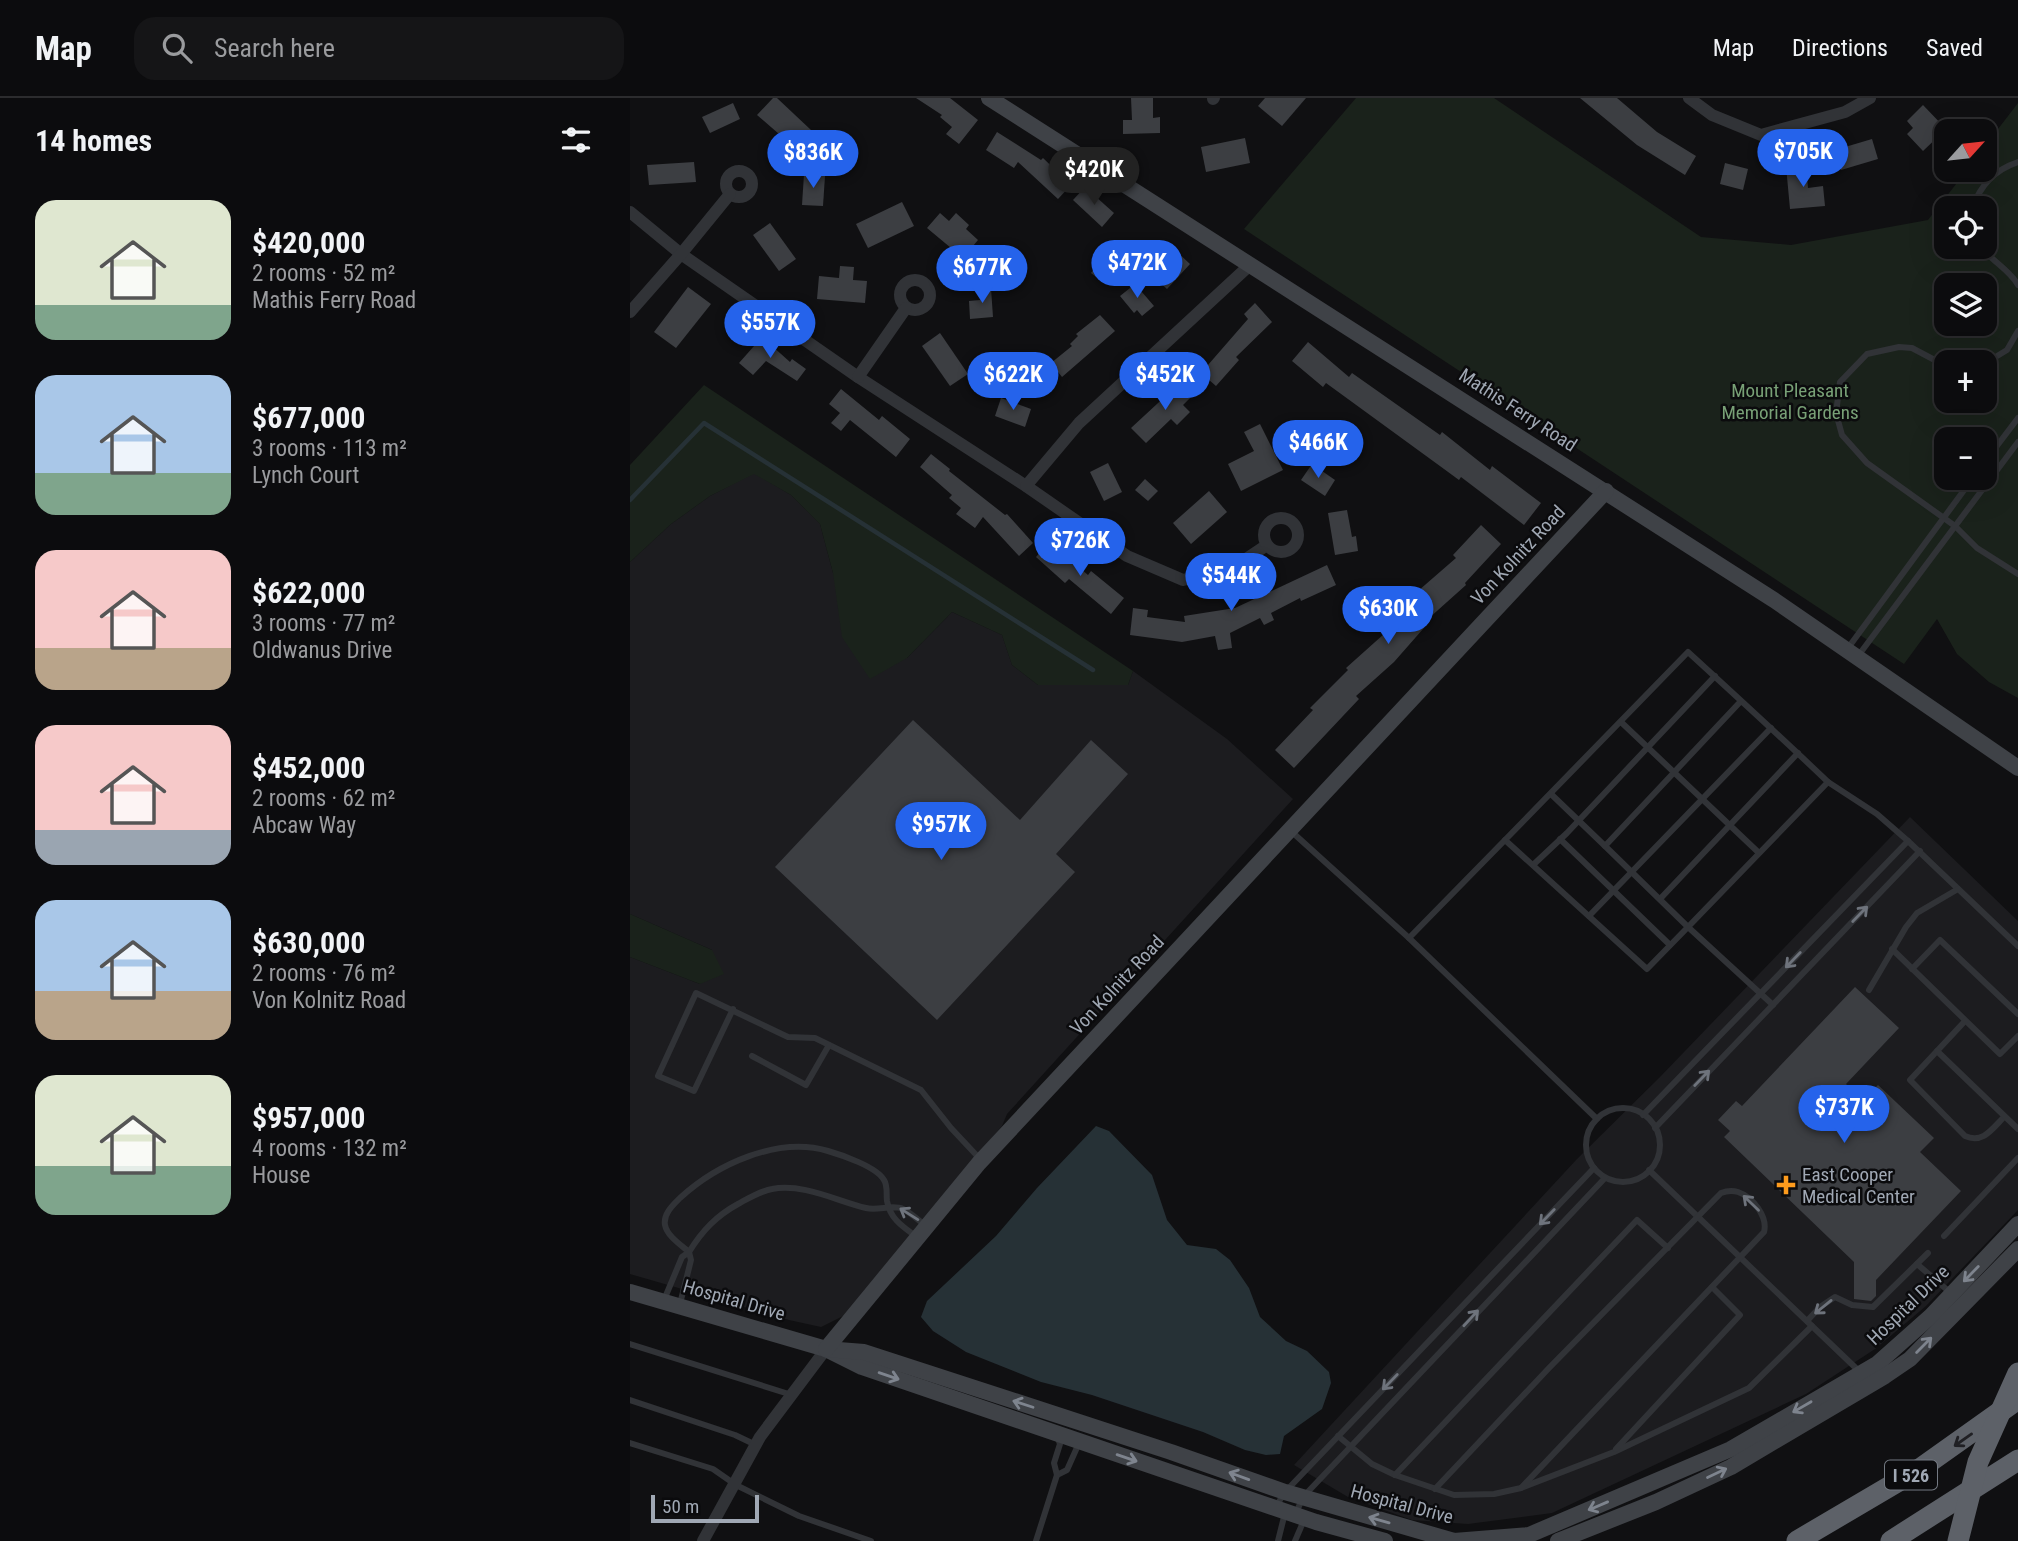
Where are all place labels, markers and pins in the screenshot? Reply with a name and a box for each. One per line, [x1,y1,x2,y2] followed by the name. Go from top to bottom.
[764,130,862,190] pin: $836K
[1754,130,1852,189] pin: $705K
[1045,148,1143,207] pin: $420K
[1088,240,1186,300] pin: $472K
[933,246,1031,305] pin: $677K
[721,300,819,360] pin: $557K
[964,352,1062,412] pin: $622K
[1116,352,1214,412] pin: $452K
[1269,420,1367,480] pin: $466K
[1031,518,1129,578] pin: $726K
[1182,554,1280,613] pin: $544K
[1339,587,1437,646] pin: $630K
[892,802,990,862] pin: $957K
[1795,1086,1893,1145] pin: $737K
[1802,1163,1915,1208] place label: East Cooper Medical Center
[1776,1175,1796,1195] marker: East Cooper Medical Center

